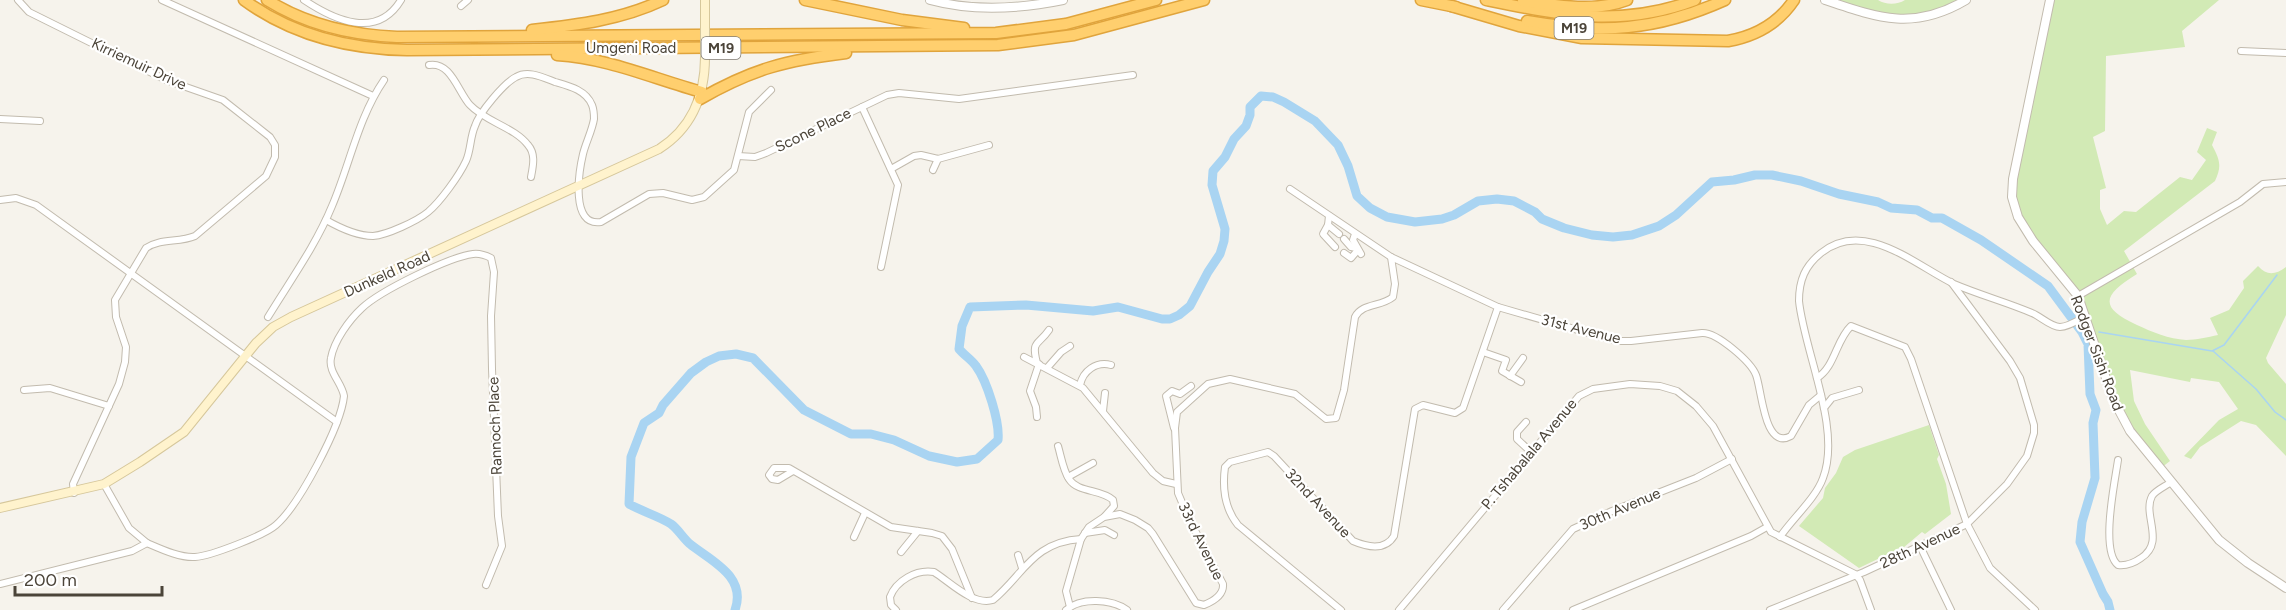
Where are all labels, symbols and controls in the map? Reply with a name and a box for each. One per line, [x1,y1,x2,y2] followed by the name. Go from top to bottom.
[1554,17,1594,39] road number: M19
[89,34,189,94] street label: Kirriemuir Drive
[702,37,740,59] road number: M19
[586,39,676,57] street label: Umgeni Road
[772,104,854,156] street label: Scone Place
[341,247,433,301] street label: Dunkeld Road
[2067,293,2127,413] street label: Rodger Sishi Road
[1539,310,1623,348] street label: 31st Avenue
[484,376,506,476] street label: Rannoch Place
[1477,395,1581,513] street label: P. Tshabalala Avenue
[1281,465,1355,541] street label: 32nd Avenue
[1577,484,1663,534] street label: 30th Avenue
[1174,499,1228,583] street label: 33rd Avenue
[1877,520,1963,572] street label: 28th Avenue
[15,559,162,597] scale bar
[24,569,77,591] text: 200 m

